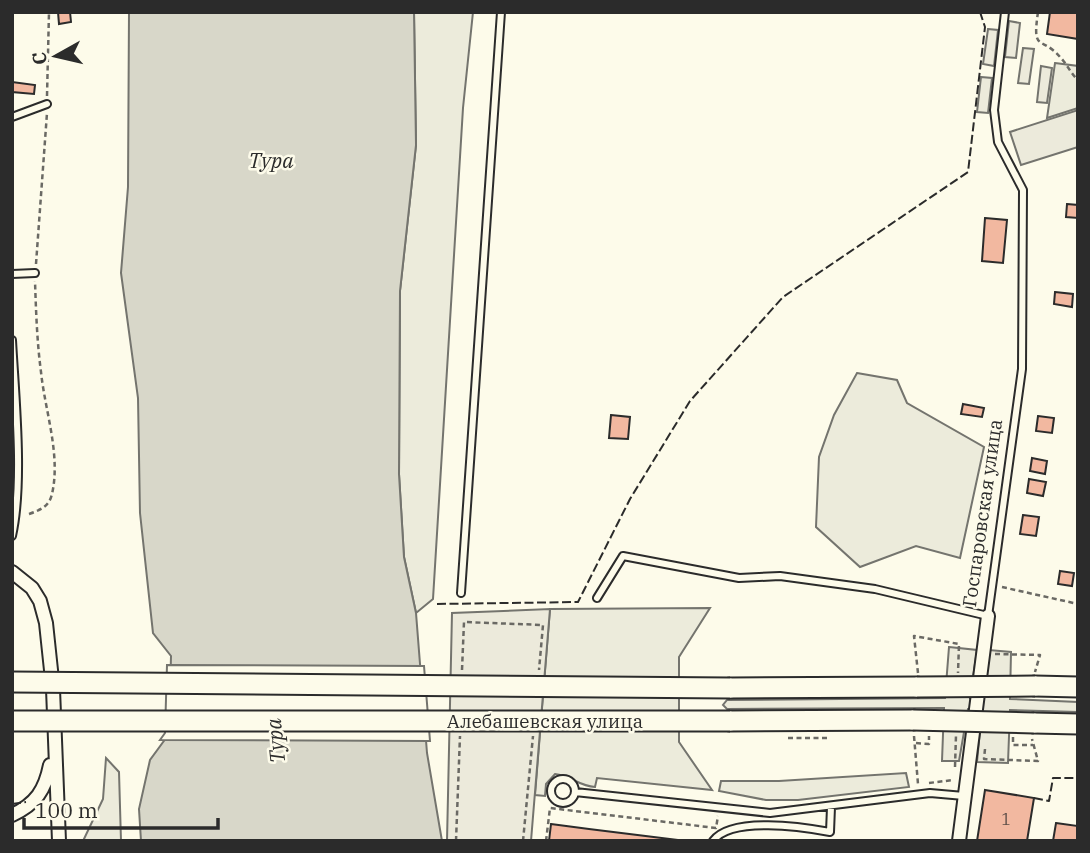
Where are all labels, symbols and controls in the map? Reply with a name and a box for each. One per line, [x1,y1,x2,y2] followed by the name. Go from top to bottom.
[21,21,91,91] north arrow
[26,50,52,66] text: С
[248,146,294,174] water label: Тура
[957,418,1007,608] street label: Госпаровская улица
[447,709,643,733] street label: Алебашевская улица
[259,717,291,765] water label: Тура
[24,786,219,830] scale bar
[35,796,98,824] text: 100 m
[1001,809,1011,829] house number: 1

